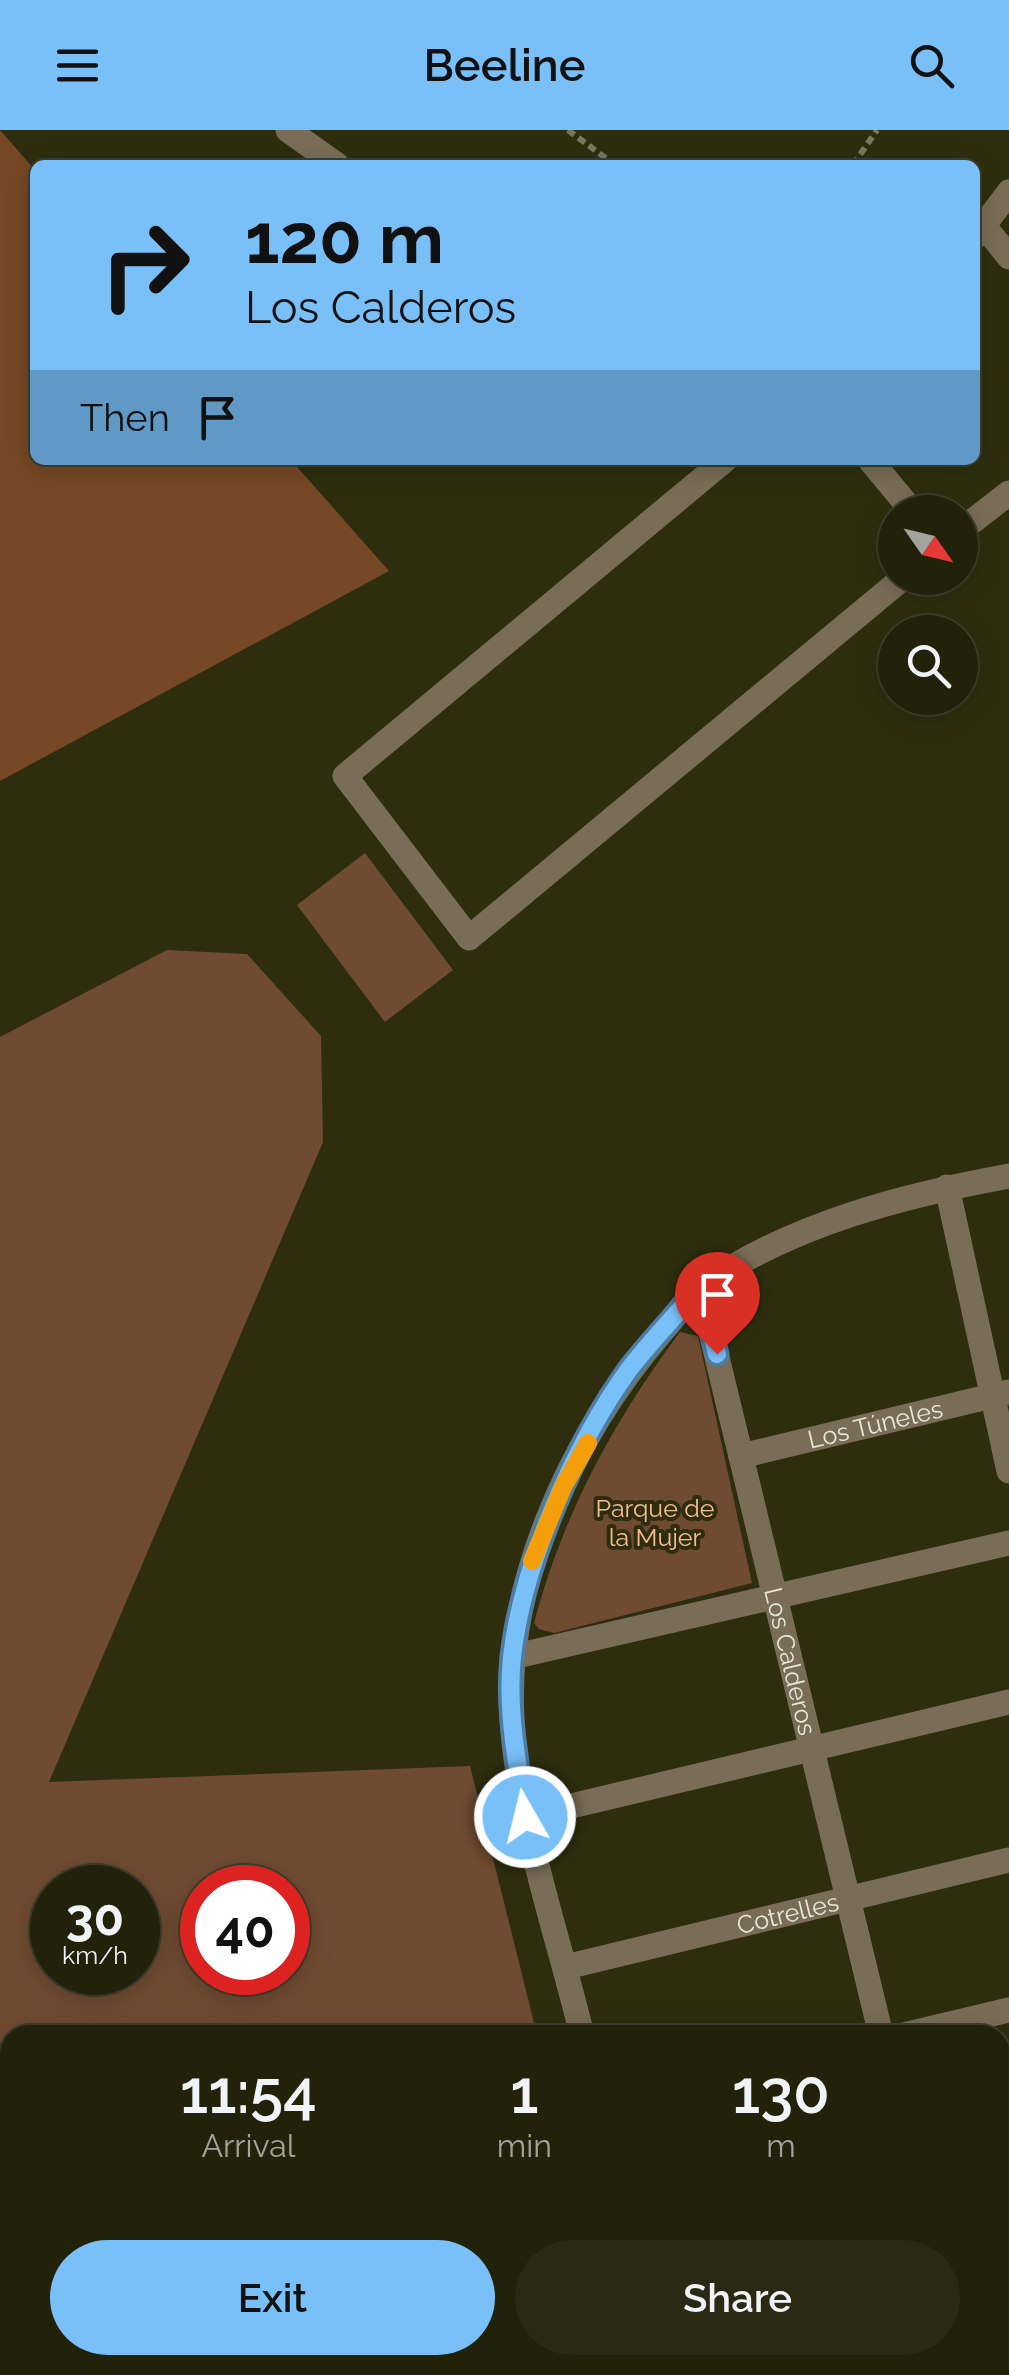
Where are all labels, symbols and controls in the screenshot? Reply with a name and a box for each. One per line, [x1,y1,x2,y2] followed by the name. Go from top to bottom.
[50,38,105,93] icon: menu
[904,38,959,93] icon: search
[423,39,586,92] text: Beeline
[245,197,444,279] text: 120 m
[80,200,210,330] icon: right
[245,281,516,334] text: Los Calderos
[190,390,245,445] icon: arrive
[80,395,170,440] text: Then
[878,495,978,595] north arrow
[878,495,978,715] map controls
[878,615,978,715] button: search
[675,1252,760,1355] pin
[690,1267,745,1322] icon: arrive
[805,1393,946,1455] street label: Los Túneles
[595,1493,715,1552] park label: Parque de la Mujer
[758,1584,823,1738] street label: Los Calderos
[473,1765,577,1869] position arrow
[180,1865,310,1995] speed limit sign: 40
[734,1887,842,1940] street label: Cotrelles
[66,1888,124,1947] text: 30
[62,1940,128,1970] text: km/h
[180,2057,317,2127] text: 11:54
[510,2057,539,2127] text: 1
[732,2057,830,2127] text: 130
[201,2127,295,2164] text: Arrival
[497,2127,552,2164] text: min
[766,2127,796,2164] text: m
[50,2240,495,2355] button: Exit
[515,2240,960,2355] button: Share

